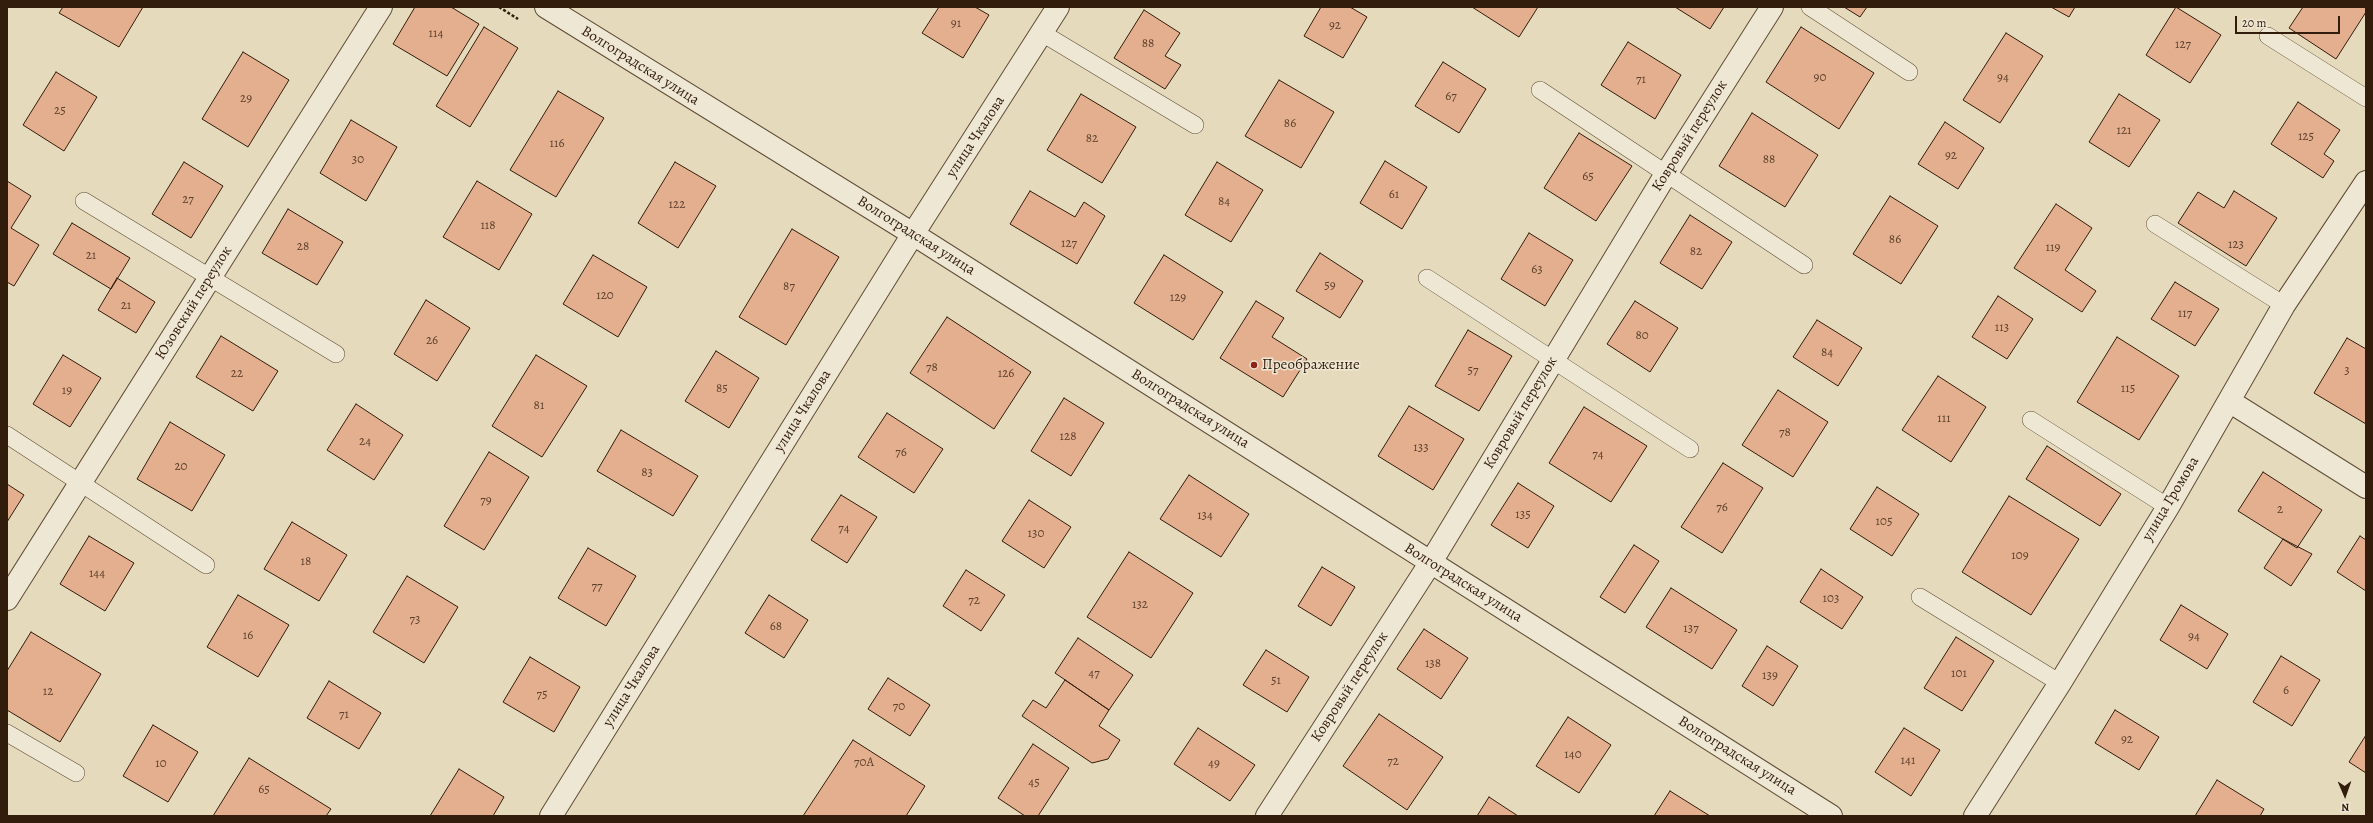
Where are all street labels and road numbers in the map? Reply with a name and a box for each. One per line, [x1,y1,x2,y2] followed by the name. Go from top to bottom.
[578,22,702,110] street label: Волгоградская улица
[1648,77,1732,195] street label: Ковровый переулок
[943,93,1009,181] street label: улица Чкалова
[854,192,978,280] street label: Волгоградская улица
[152,243,236,363] street label: Юзовский переулок
[1480,354,1562,472] street label: Ковровый переулок
[1128,365,1252,453] street label: Волгоградская улица
[771,367,835,455] street label: улица Чкалова
[2139,454,2203,544] street label: улица Громова
[1401,539,1525,627] street label: Волгоградская улица
[1308,628,1392,746] street label: Ковровый переулок
[600,642,664,730] street label: улица Чкалова
[1675,712,1799,800] street label: Волгоградская улица

